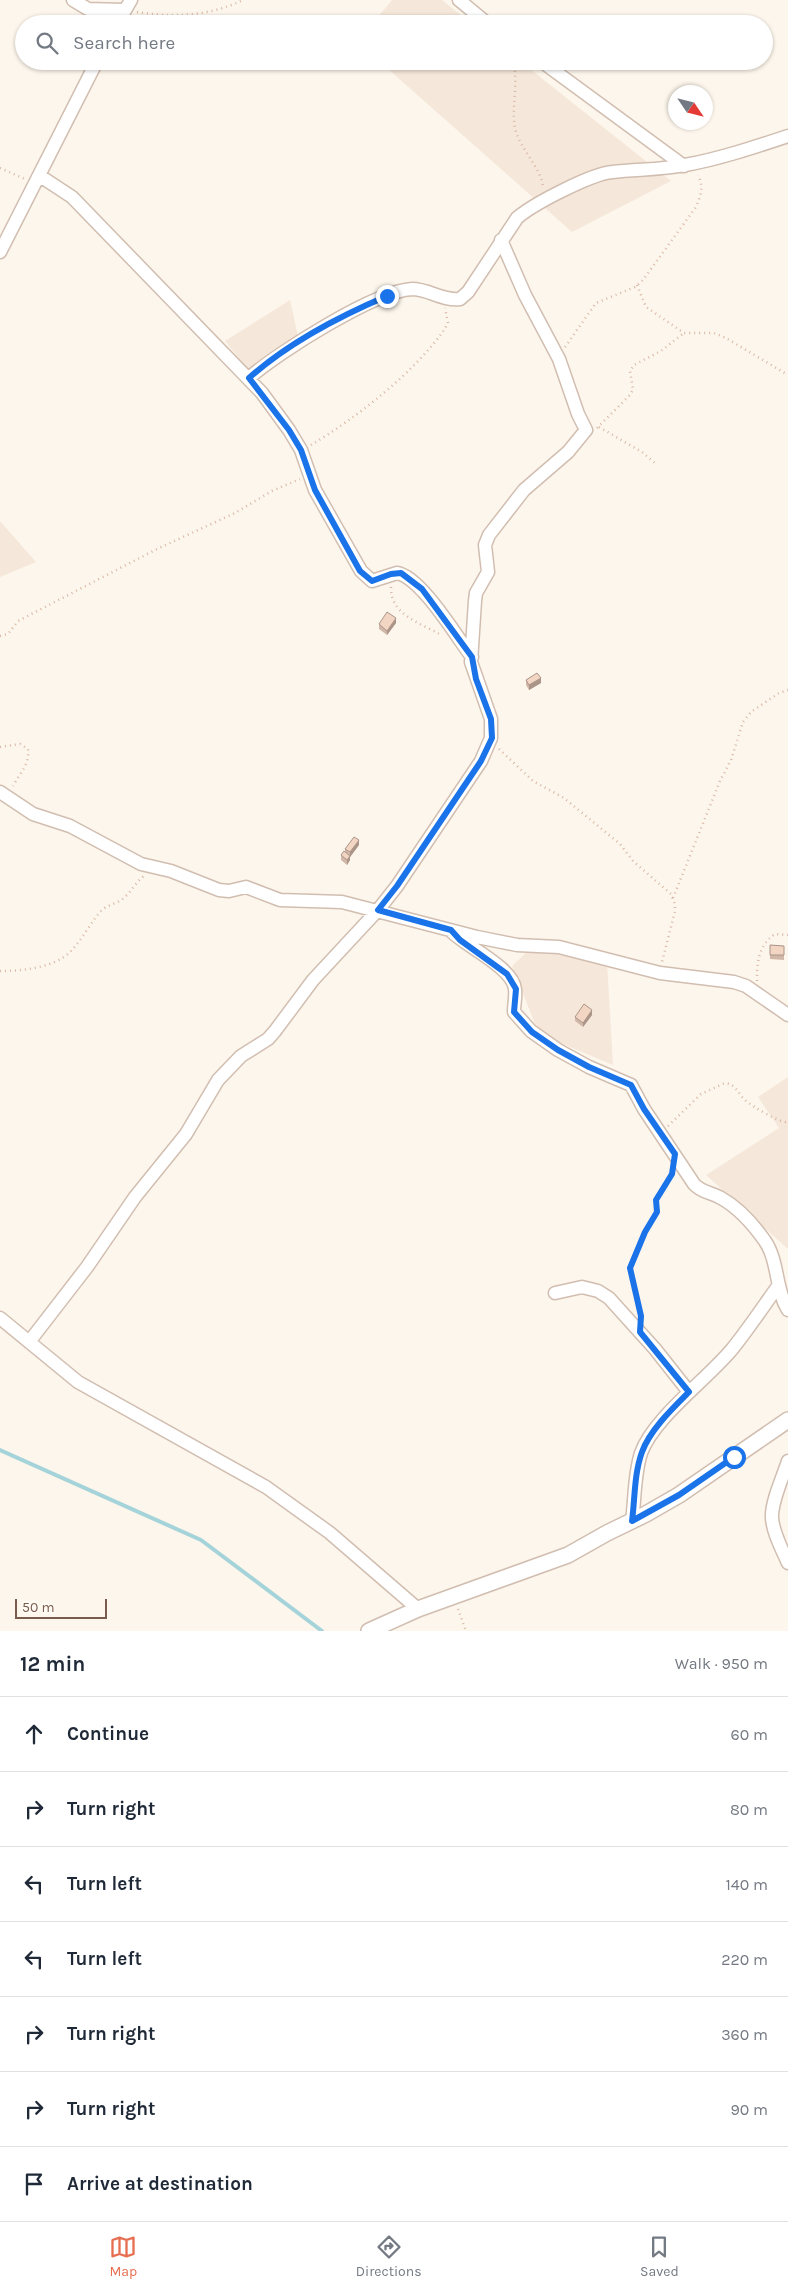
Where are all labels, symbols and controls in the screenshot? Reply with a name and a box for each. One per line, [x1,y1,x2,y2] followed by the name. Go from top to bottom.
[15,15,773,70] search box
[33,29,61,57] icon: search
[73,32,175,54] text: Search here
[668,85,713,130] north arrow
[376,285,399,308] route end
[723,1446,746,1469] route start
[15,1596,108,1619] scale bar
[22,1599,55,1616] text: 50 m
[20,1652,85,1676] text: 12 min
[675,1654,768,1673] text: Walk · 950 m
[20,1720,48,1748] icon: ahead
[67,1723,149,1745] text: Continue
[731,1725,768,1744] text: 60 m
[20,1795,48,1823] icon: right
[67,1798,156,1820] text: Turn right
[730,1800,768,1819] text: 80 m
[20,1870,48,1898] icon: left
[67,1873,142,1895] text: Turn left
[726,1875,768,1894] text: 140 m
[20,1945,48,1973] icon: left
[67,1948,142,1970] text: Turn left
[721,1950,768,1969] text: 220 m
[20,2020,48,2048] icon: right
[67,2023,156,2045] text: Turn right
[721,2025,768,2044] text: 360 m
[20,2095,48,2123] icon: right
[67,2098,156,2120] text: Turn right
[730,2100,768,2119] text: 90 m
[20,2170,48,2198] icon: arrive
[67,2173,253,2195] text: Arrive at destination
[109,2233,137,2280] tab: Map
[356,2233,422,2280] tab: Directions
[640,2233,679,2280] tab: Saved

